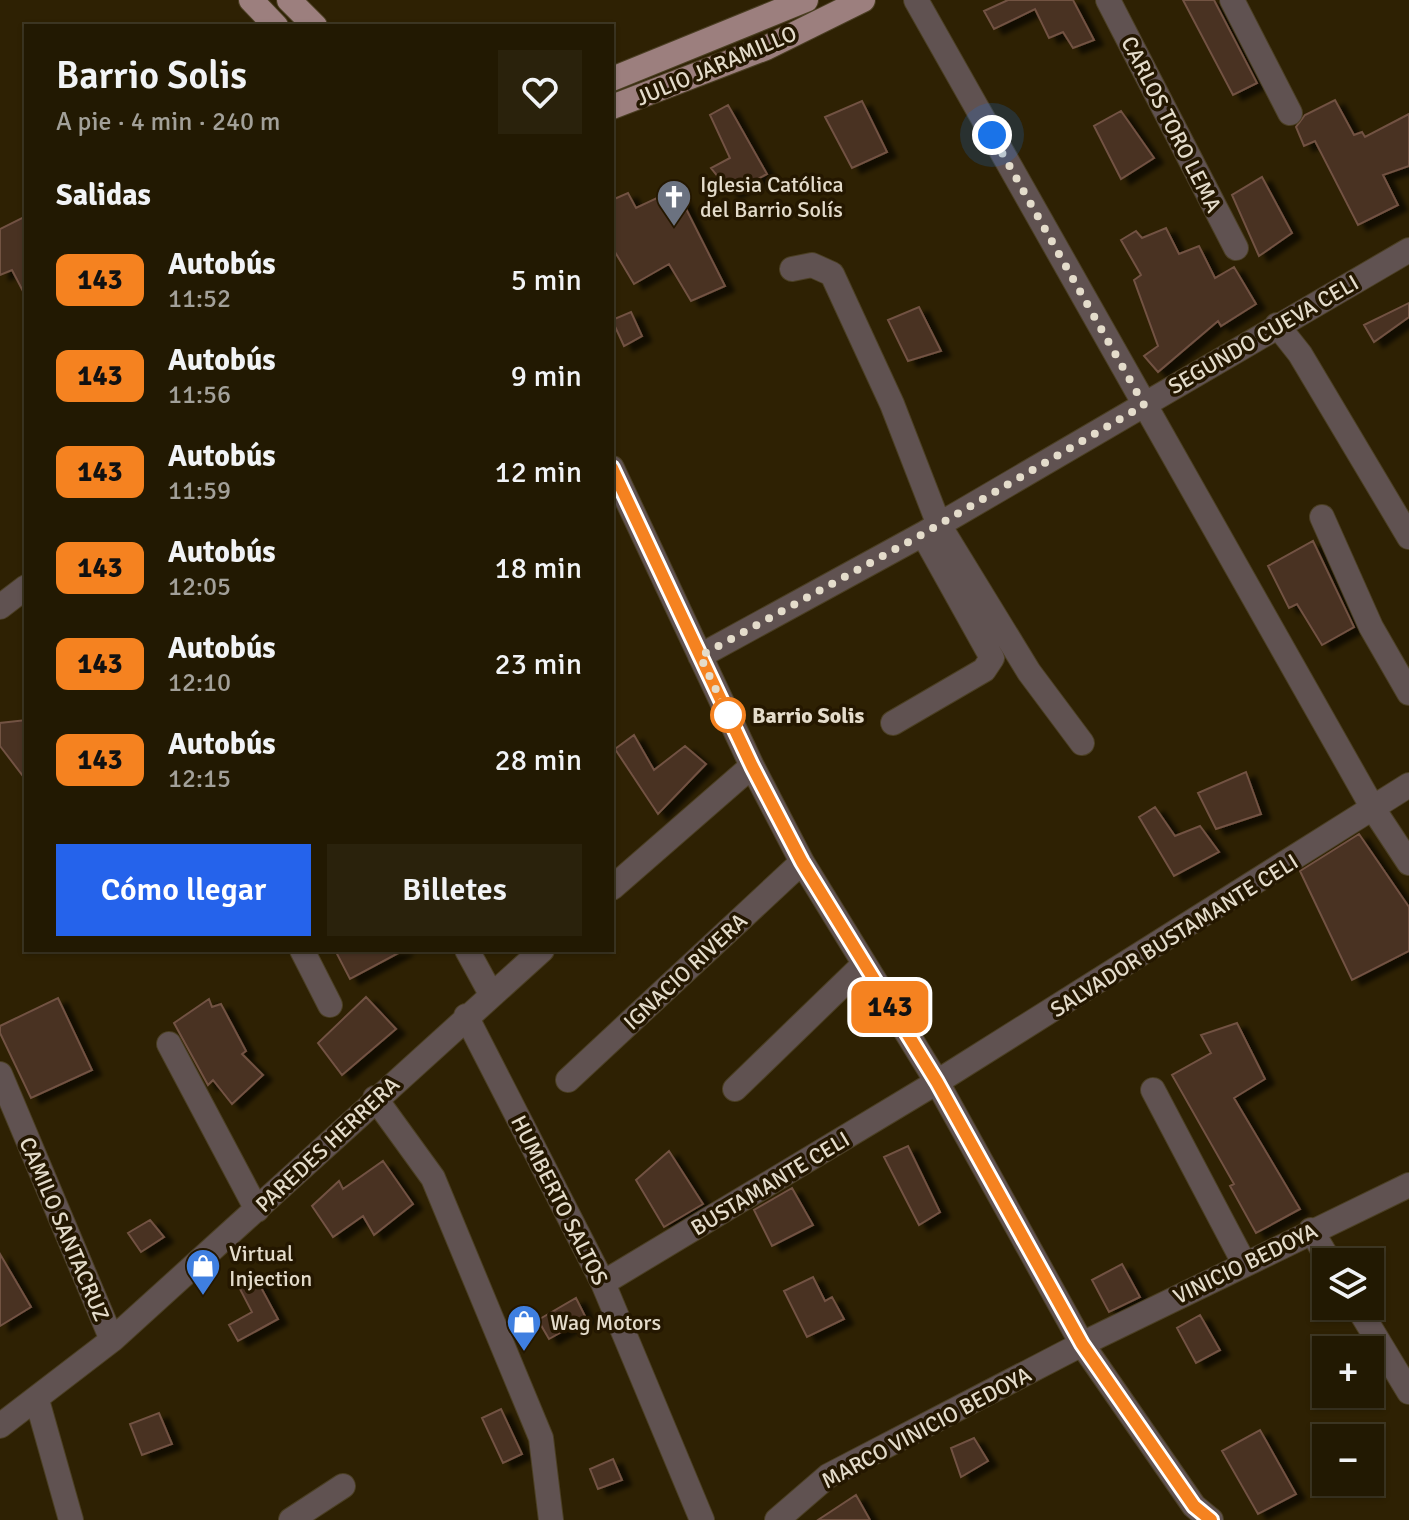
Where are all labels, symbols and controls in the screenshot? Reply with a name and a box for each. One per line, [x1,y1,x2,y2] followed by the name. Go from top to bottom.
[632,19,801,111] street label: JULIO JARAMILLO
[1115,32,1228,217] street label: CARLOS TORO LEMA
[498,50,582,134] button: heart
[56,52,247,99] text: Barrio Solis
[56,106,280,138] text: A pie · 4 min · 240 m
[972,115,1012,155] your location
[700,171,844,223] place label: Iglesia Católica del Barrio Solís
[56,177,151,214] text: Salidas
[655,178,693,228] church icon: Iglesia Católica del Barrio Solís
[168,246,276,283] text: Autobús
[511,262,582,299] text: 5 min
[77,263,123,297] text: 143
[1163,269,1363,400] street label: SEGUNDO CUEVA CELI
[168,283,231,315] text: 11:52
[168,342,276,379] text: Autobús
[511,358,582,395] text: 9 min
[77,359,123,393] text: 143
[168,379,231,411] text: 11:56
[168,438,276,475] text: Autobús
[495,454,582,491] text: 12 min
[77,455,123,489] text: 143
[168,475,231,507] text: 11:59
[168,534,276,571] text: Autobús
[495,550,582,587] text: 18 min
[77,551,123,585] text: 143
[168,571,231,603] text: 12:05
[168,630,276,667] text: Autobús
[495,646,582,683] text: 23 min
[77,647,123,681] text: 143
[168,667,231,699] text: 12:10
[711,698,745,732] marker: Barrio Solis
[752,702,864,729] place label: Barrio Solis
[168,726,276,763] text: Autobús
[495,742,582,779] text: 28 min
[77,743,123,777] text: 143
[168,763,231,795] text: 12:15
[56,844,311,936] button: Cómo llegar
[327,844,582,936] button: Billetes
[1045,848,1303,1023] street label: SALVADOR BUSTAMANTE CELI
[618,907,753,1036] street label: IGNACIO RIVERA
[844,981,936,1033] line badge: 143
[867,990,913,1024] text: 143
[250,1070,405,1218] street label: PAREDES HERRERA
[505,1111,614,1290] street label: HUMBERTO SALTOS
[686,1125,854,1241] street label: BUSTAMANTE CELI
[14,1133,116,1325] street label: CAMILO SANTACRUZ
[1169,1217,1322,1310] street label: VINICIO BEDOYA
[229,1240,312,1292] place label: Virtual Injection
[184,1247,222,1297] shop icon: Virtual Injection
[1312,1248,1384,1496] map controls
[1312,1248,1384,1320] button: layers
[505,1303,543,1353] shop icon: Wag Motors
[550,1309,661,1336] place label: Wag Motors
[1312,1336,1384,1408] button: +
[817,1360,1036,1494] street label: MARCO VINICIO BEDOYA
[1312,1424,1384,1496] button: −

